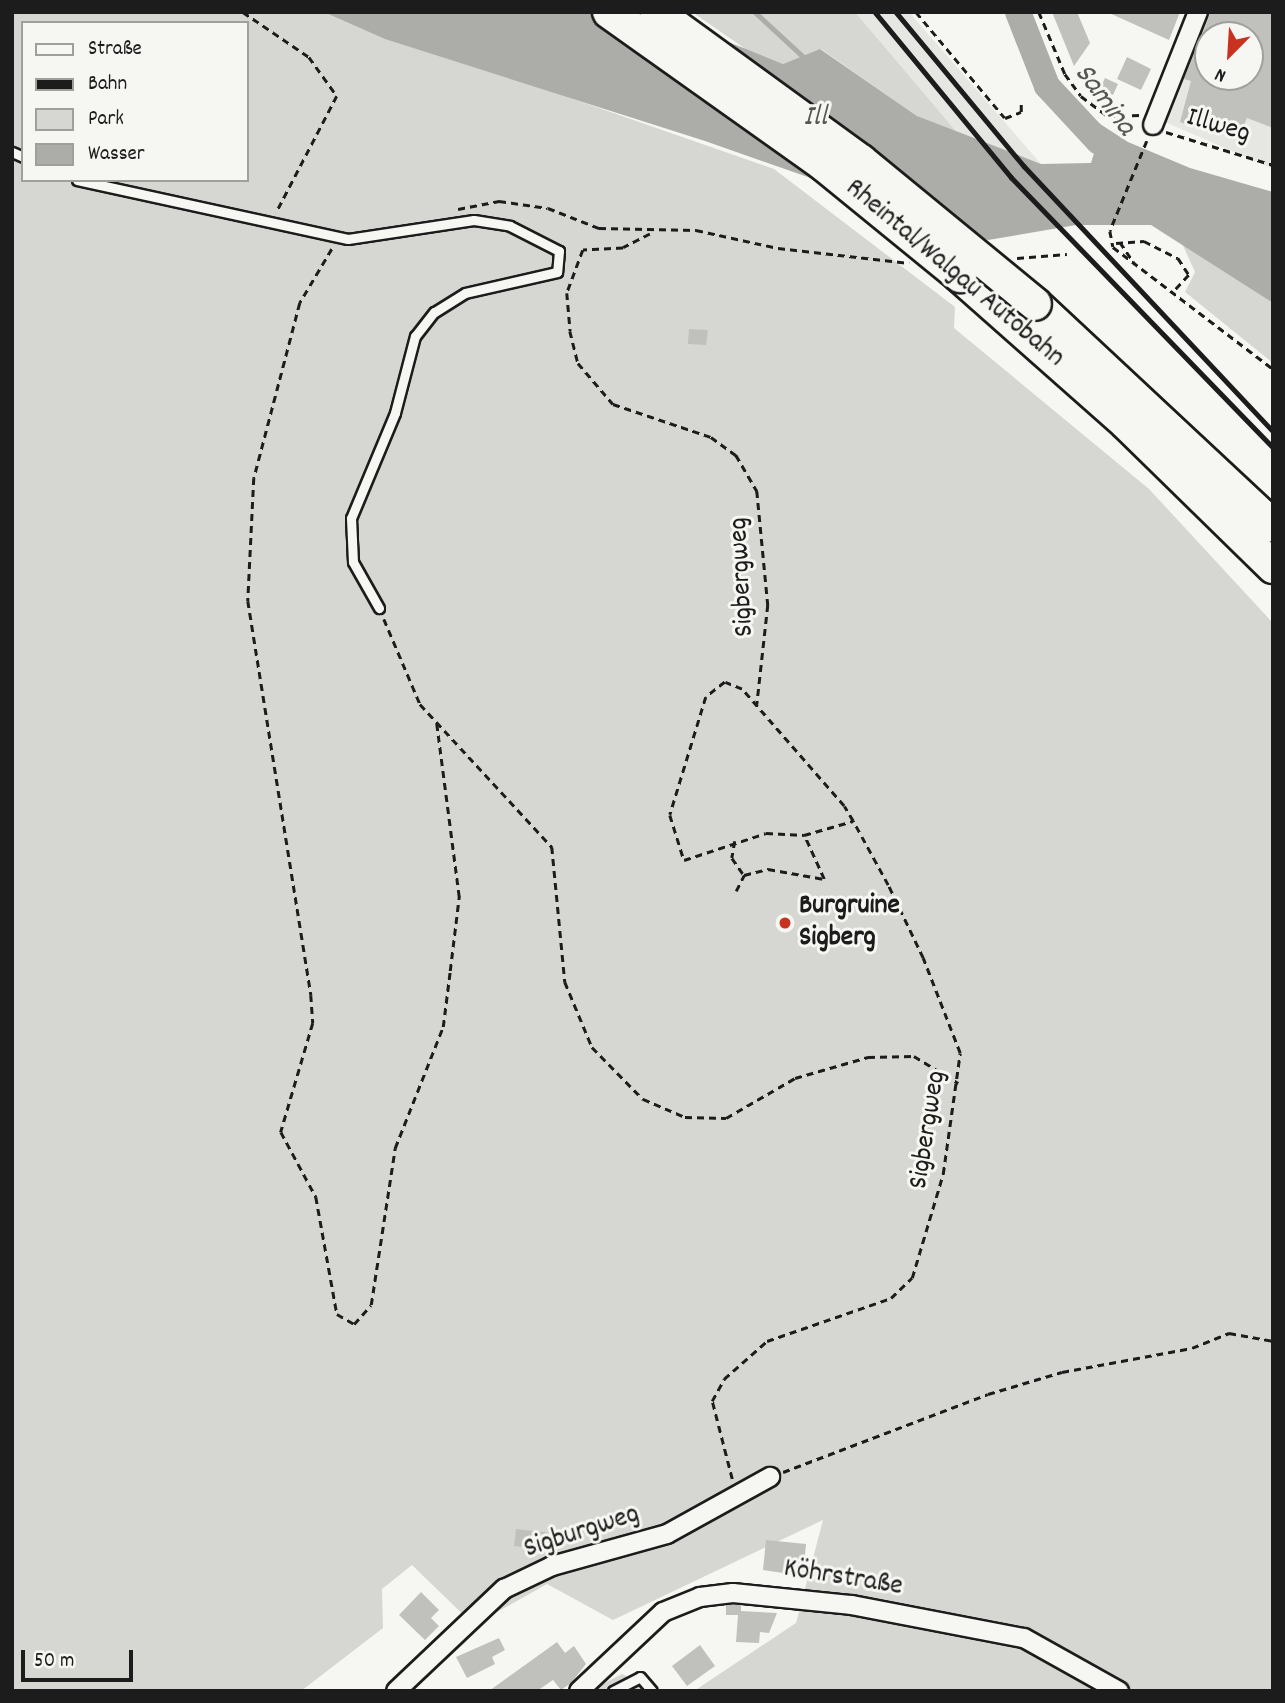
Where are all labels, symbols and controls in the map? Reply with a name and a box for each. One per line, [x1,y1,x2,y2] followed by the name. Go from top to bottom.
[21,21,248,182] legend
[1194,21,1264,91] north arrow
[88,35,142,65] text: Straße
[1064,58,1142,144] water label: Samina
[1211,60,1231,88] text: N
[88,70,127,100] text: Bahn
[803,101,827,137] water label: Ill
[1182,102,1254,152] street label: Illweg
[88,105,124,135] text: Park
[88,140,145,170] text: Wasser
[838,172,1070,376] street label: Rheintal/Walgau Autobahn
[723,516,763,638] street label: Sigbergweg
[799,890,900,956] place label: Burgruine Sigberg
[777,915,793,931] marker: Burgruine Sigberg
[903,1068,955,1192] street label: Sigbergweg
[520,1499,644,1567] street label: Sigburgweg
[781,1553,905,1605] street label: Köhrstraße
[24,1636,136,1680] scale bar
[34,1647,74,1677] text: 50 m

